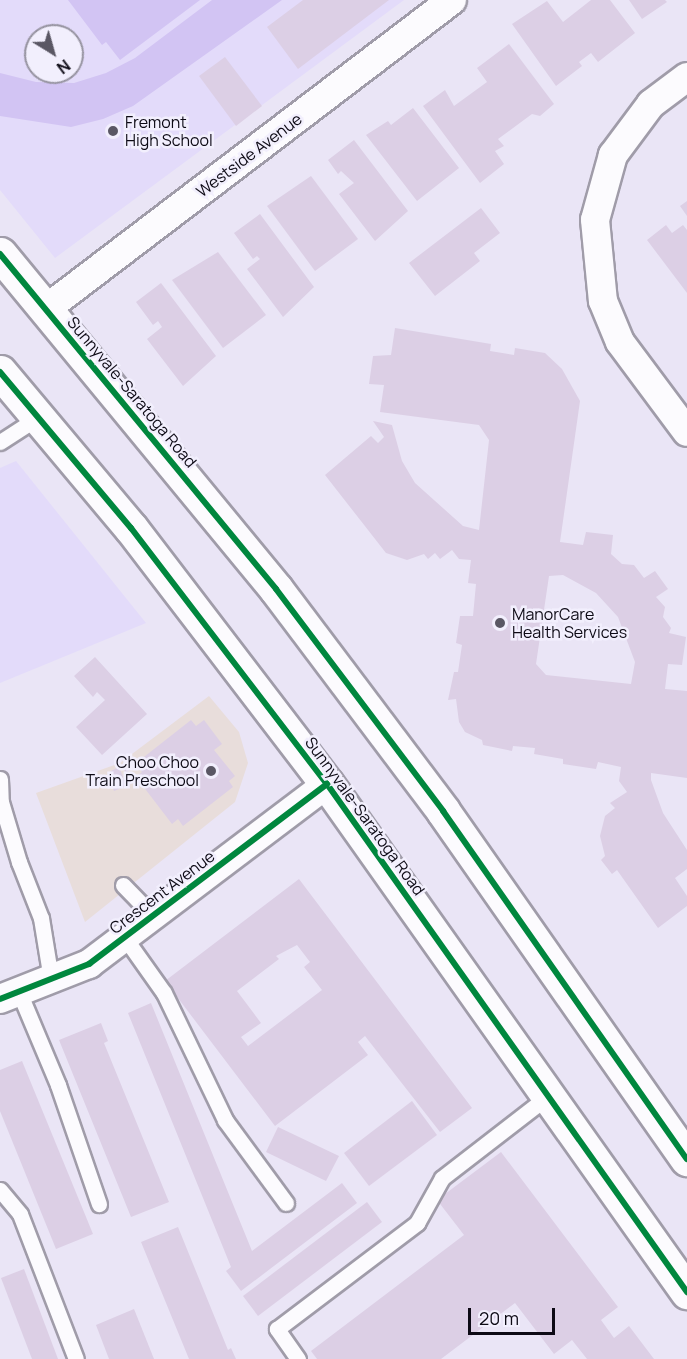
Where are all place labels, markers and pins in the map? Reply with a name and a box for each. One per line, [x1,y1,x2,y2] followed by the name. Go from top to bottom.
[125,112,213,150] place label: Fremont High School
[106,124,120,138] marker: Fremont High School
[512,604,627,642] place label: ManorCare Health Services
[493,616,507,630] marker: ManorCare Health Services
[85,752,199,790] place label: Choo Choo Train Preschool
[204,764,218,778] marker: Choo Choo Train Preschool

